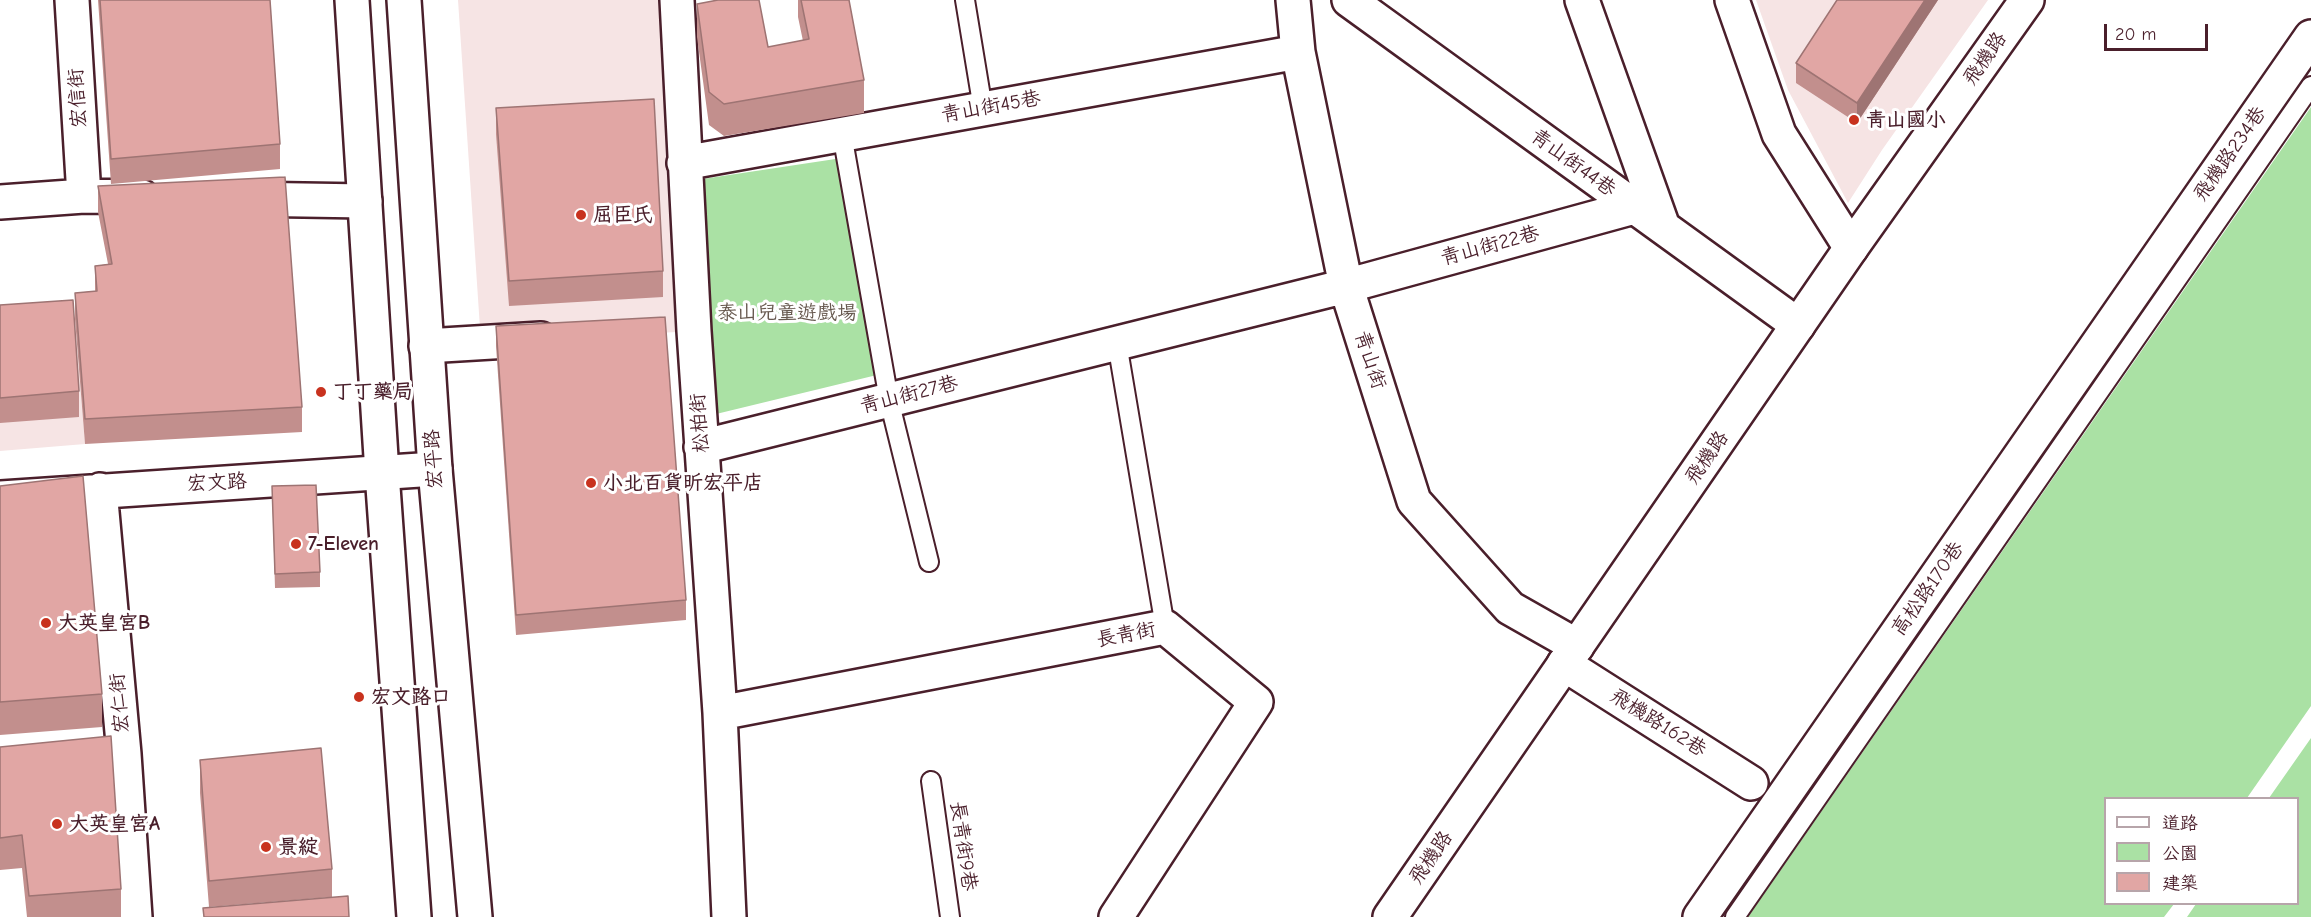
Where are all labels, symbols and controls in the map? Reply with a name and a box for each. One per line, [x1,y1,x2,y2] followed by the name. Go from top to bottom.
[2107,12,2210,50] scale bar
[2115,24,2156,45] text: 20 m
[1958,28,2012,90] street label: 飛機路
[64,67,92,129] street label: 宏信街
[939,86,1043,128] street label: 青山街45巷
[2189,102,2271,206] street label: 飛機路234巷
[1866,108,1946,132] place label: 青山國小
[1847,113,1861,127] marker: 青山國小
[1526,124,1620,202] street label: 青山街44巷
[593,203,653,227] place label: 屈臣氏
[574,208,588,222] marker: 屈臣氏
[1438,221,1542,271] street label: 青山街22巷
[717,301,857,325] park label: 泰山兒童遊戲場
[1349,328,1391,392] street label: 青山街
[858,371,960,419] street label: 青山街27巷
[333,380,413,404] place label: 丁丁藥局
[314,385,328,399] marker: 丁丁藥局
[686,392,714,454] street label: 松柏街
[1680,427,1734,489] street label: 飛機路
[420,428,448,490] street label: 宏平路
[186,469,248,497] street label: 宏文路
[603,471,763,495] place label: 小北百貨昕宏平店
[584,476,598,490] marker: 小北百貨昕宏平店
[308,532,379,556] place label: 7-Eleven
[289,537,303,551] marker: 7-Eleven
[1887,537,1969,641] street label: 高松路170巷
[58,611,150,635] place label: 大英皇宮B
[39,616,53,630] marker: 大英皇宮B
[1094,617,1158,653] street label: 長青街
[105,672,135,734] street label: 宏仁街
[1605,684,1711,762] street label: 飛機路162巷
[371,685,451,709] place label: 宏文路口
[352,690,366,704] marker: 宏文路口
[2104,797,2299,905] legend
[945,799,981,893] street label: 長青街9巷
[69,812,160,836] place label: 大英皇宮A
[2162,813,2198,834] text: 道路
[50,817,64,831] marker: 大英皇宮A
[1404,827,1458,889] street label: 飛機路
[278,835,318,859] place label: 景綻
[259,840,273,854] marker: 景綻
[2162,843,2198,864] text: 公園
[2162,873,2198,894] text: 建築

